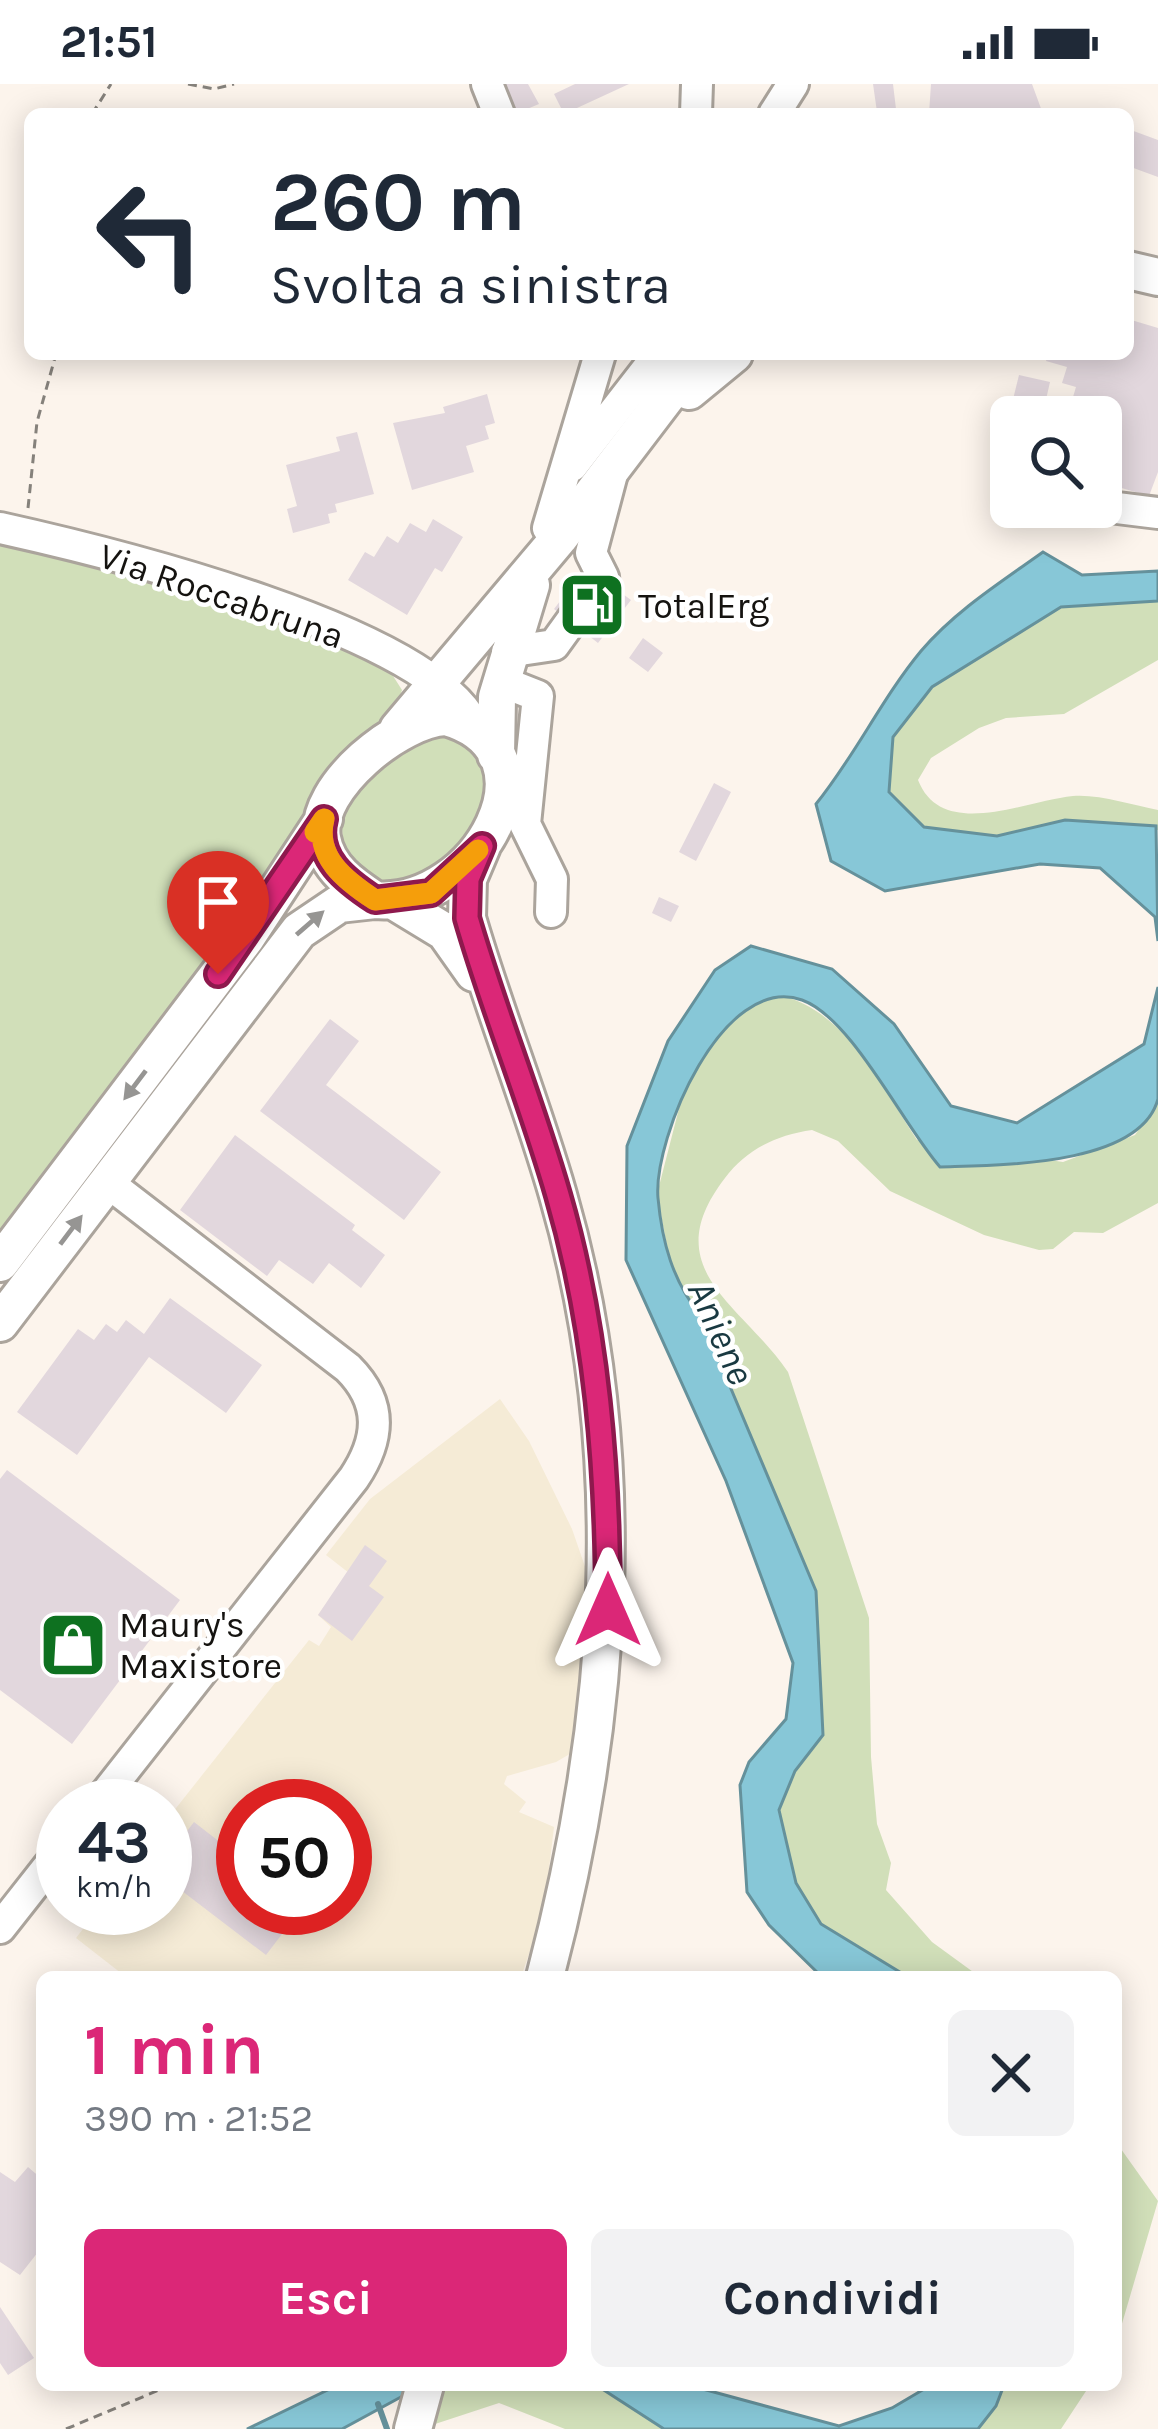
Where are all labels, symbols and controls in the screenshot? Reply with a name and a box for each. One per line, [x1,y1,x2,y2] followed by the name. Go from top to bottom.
[60,16,158,68] text: 21:51
[270,153,526,251] text: 260 m
[72,156,228,312] icon: left
[270,253,671,317] text: Svolta a sinistra
[990,396,1122,528] map controls
[990,396,1122,528] button: search
[94,534,349,657] street label: Via Roccabruna
[557,570,627,640] fuel station icon: TotalErg
[638,585,769,627] place label: TotalErg
[167,851,269,974] pin
[185,869,251,935] icon: arrive
[295,911,325,937] one-way arrow
[123,1069,147,1101] one-way arrow
[58,1214,82,1246] one-way arrow
[678,1273,764,1392] water label: Aniene
[545,1547,671,1673] position arrow
[119,1604,282,1687] place label: Maury's Maxistore
[38,1610,108,1680] shop icon: Maury's Maxistore
[216,1779,372,1935] speed limit sign: 50
[77,1807,151,1877] text: 43
[76,1869,152,1905] text: km/h
[84,2008,265,2092] text: 1 min
[948,2010,1074,2136] button: close
[84,2095,313,2141] text: 390 m · 21:52
[84,2229,567,2367] button: Esci
[591,2229,1074,2367] button: Condividi

